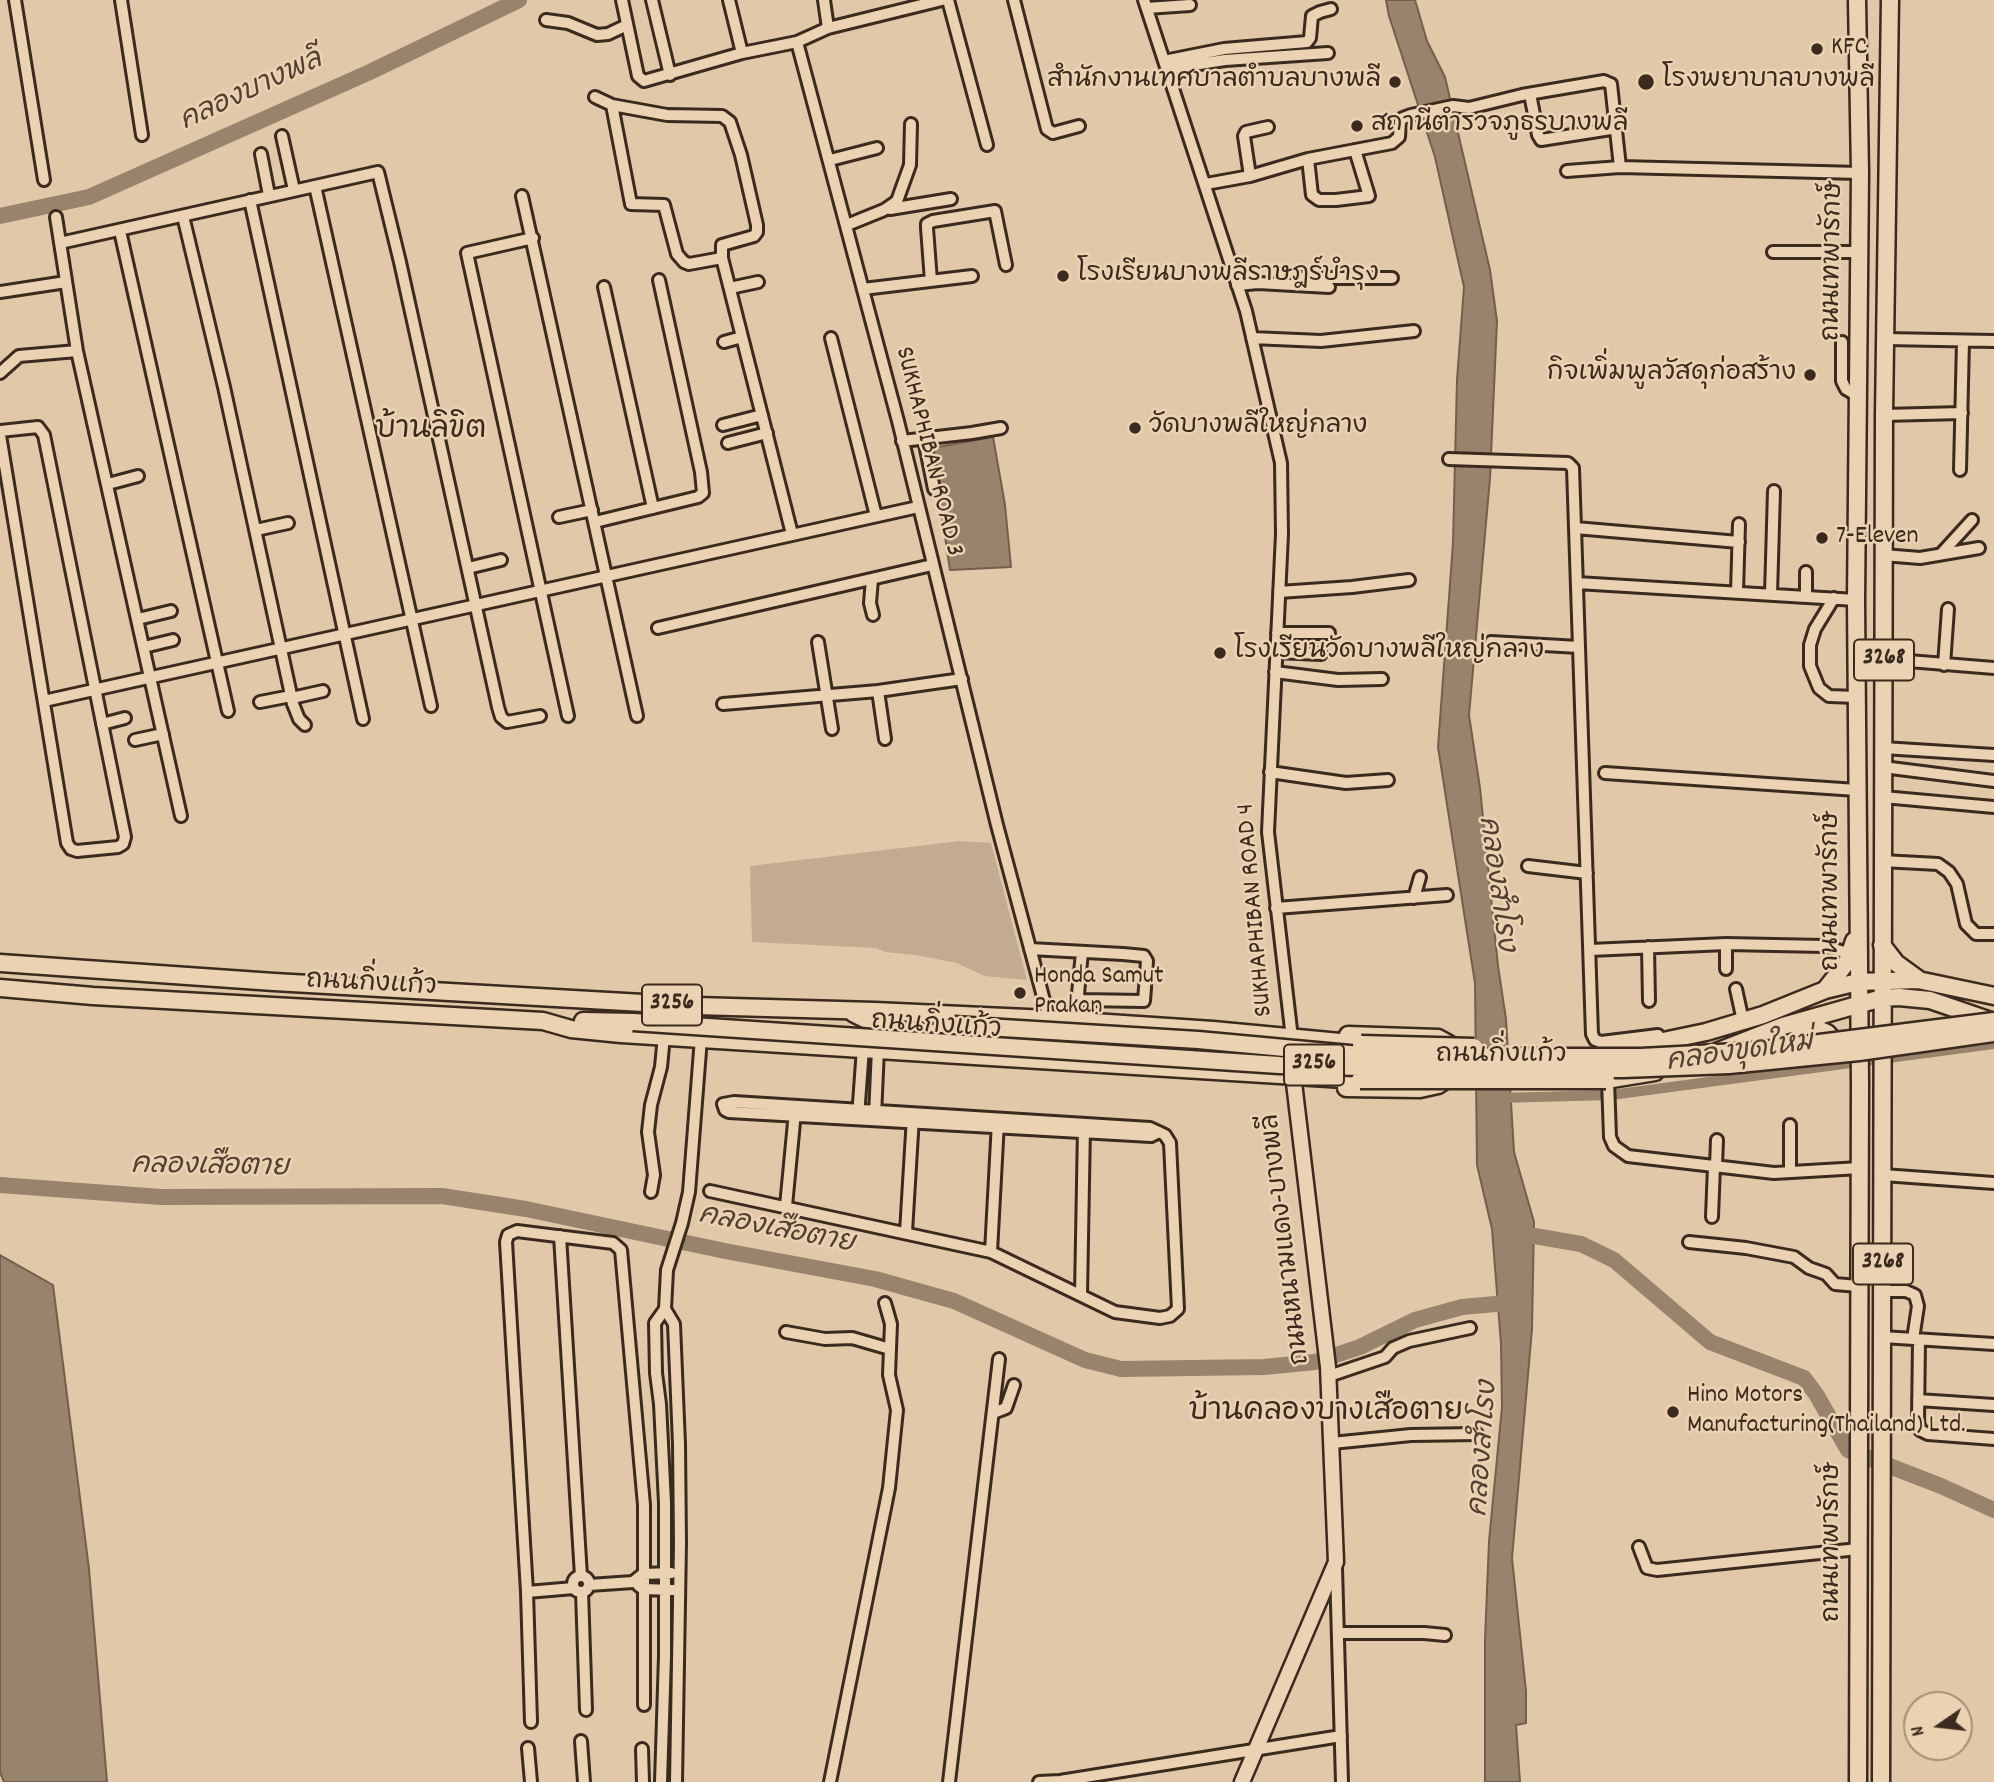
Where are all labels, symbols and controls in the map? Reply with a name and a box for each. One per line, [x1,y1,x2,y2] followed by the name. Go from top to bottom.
[1831,33,1867,65] place label: KFC
[1809,41,1825,57] marker: KFC
[176,45,328,141] water label: คลองบางพลี
[1047,66,1381,98] place label: สำนักงานเทศบาลตำบลบางพลี
[1662,66,1875,98] place label: โรงพยาบาลบางพลี
[1636,72,1656,92] marker: โรงพยาบาลบางพลี
[1387,74,1403,90] marker: สำนักงานเทศบาลตำบลบางพลี
[1371,110,1628,142] place label: สถานีตำรวจภูธรบางพลี
[1349,118,1365,134] marker: สถานีตำรวจภูธรบางพลี
[1818,181,1852,341] street label: ถนนเทพารักษ์
[1077,260,1379,292] place label: โรงเรียนบางพลีราษฎร์บำรุง
[1055,268,1071,284] marker: โรงเรียนบางพลีราษฎร์บำรุง
[886,344,968,560] street label: SUKHAPHIBAN ROAD 3
[1547,359,1796,391] place label: กิจเพิ่มพูลวัสดุก่อสร้าง
[1802,367,1818,383] marker: กิจเพิ่มพูลวัสดุก่อสร้าง
[1149,412,1367,444] place label: วัดบางพลีใหญ่กลาง
[375,415,487,451] district label: บ้านลิขิต
[1127,420,1143,436] marker: วัดบางพลีใหญ่กลาง
[1836,522,1919,554] place label: 7-Eleven
[1814,530,1830,546] marker: 7-Eleven
[1234,637,1544,669] place label: โรงเรียนวัดบางพลีใหญ่กลาง
[1854,640,1914,680] road number: 3268
[1212,645,1228,661] marker: โรงเรียนวัดบางพลีใหญ่กลาง
[1232,802,1282,1018] street label: SUKHAPHIBAN ROAD 4
[1817,811,1849,971] street label: ถนนเทพารักษ์
[1468,814,1520,954] water label: คลองสำโรง
[1034,962,1164,1024] place label: Honda Samut Prakan
[305,967,437,1005] street label: ถนนกิ่งแก้ว
[642,985,702,1026] road number: 3256
[1012,985,1028,1001] marker: Honda Samut Prakan
[870,1008,1002,1048] street label: ถนนกิ่งแก้ว
[1664,1028,1816,1082] water label: คลองขุดใหม่
[1436,1041,1566,1073] street label: ถนนกิ่งแก้ว
[1284,1044,1344,1086] road number: 3256
[1257,1112,1319,1366] street label: ถนนหนามแดง-บางพลี
[131,1151,289,1187] water label: คลองเสือตาย
[695,1200,857,1264] water label: คลองเสือตาย
[1853,1244,1913,1284] road number: 3268
[1465,1380,1507,1518] water label: คลองสำโรง
[1687,1381,1966,1442] place label: Hino Motors Manufacturing(Thailand) Ltd.
[1189,1397,1463,1433] district label: บ้านคลองบางเสือตาย
[1665,1404,1681,1420] marker: Hino Motors Manufacturing(Thailand) Ltd.
[1818,1462,1850,1622] street label: ถนนเทพารักษ์
[1903,1691,1973,1761] north arrow
[1905,1723,1933,1739] text: N

